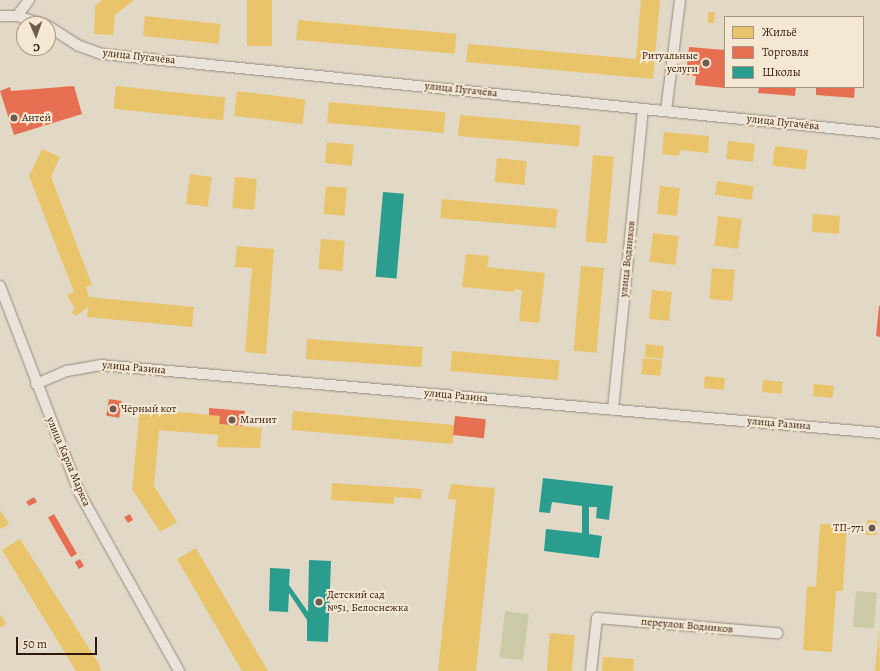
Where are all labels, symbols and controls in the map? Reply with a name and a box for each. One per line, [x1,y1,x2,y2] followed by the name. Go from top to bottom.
[16,16,56,56] north arrow
[724,16,864,88] legend
[762,24,797,40] text: Жильё
[33,40,40,55] text: С
[762,44,809,60] text: Торговля
[102,47,176,67] street label: улица Пугачёва
[642,50,698,76] place label: Ритуальные услуги
[701,58,711,68] marker: Ритуальные услуги
[762,64,801,80] text: Школы
[424,80,498,100] street label: улица Пугачёва
[22,111,51,125] place label: Антей
[9,113,19,123] marker: Антей
[746,113,820,133] street label: улица Пугачёва
[617,220,639,298] street label: улица Водников
[102,359,166,377] street label: улица Разина
[424,387,488,405] street label: улица Разина
[121,402,176,416] place label: Чёрный кот
[108,404,118,414] marker: Чёрный кот
[240,413,277,427] place label: Магнит
[43,415,93,509] street label: улица Карла Маркса
[227,415,237,425] marker: Магнит
[747,415,811,433] street label: улица Разина
[833,521,864,535] place label: ТП-771
[867,523,877,533] marker: ТП-771
[327,589,409,615] place label: Детский сад №51, Белоснежка
[314,597,324,607] marker: Детский сад №51, Белоснежка
[640,615,734,637] street label: переулок Водников
[18,629,99,655] scale bar
[23,636,47,652] text: 50 m

